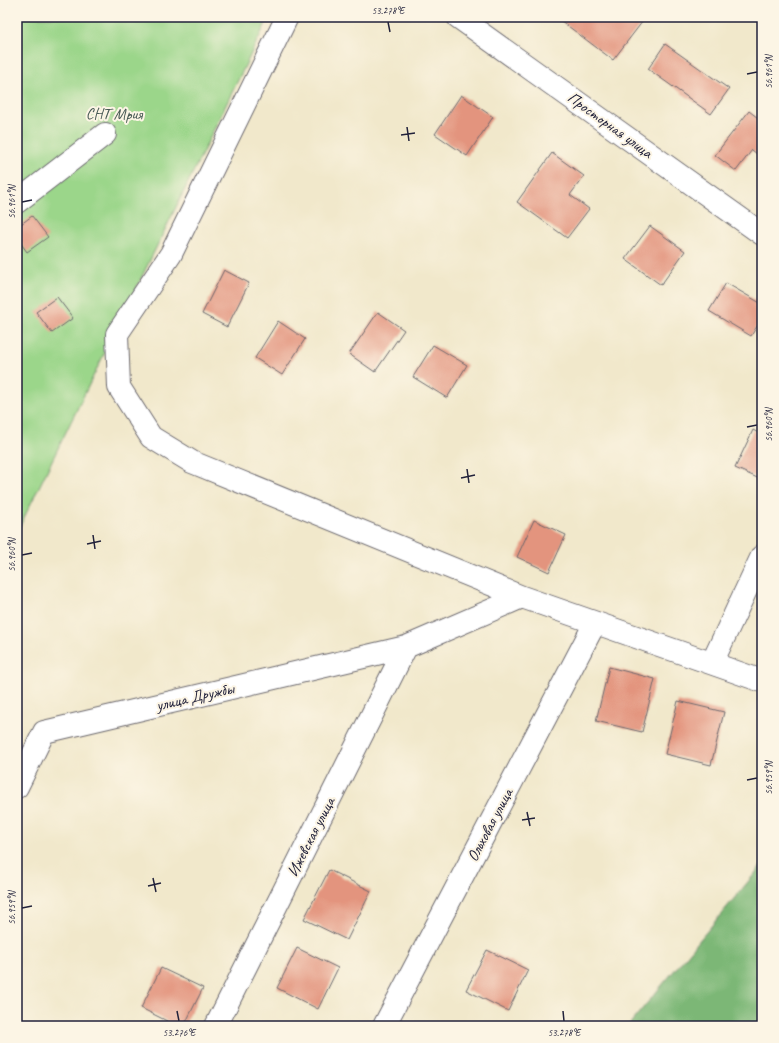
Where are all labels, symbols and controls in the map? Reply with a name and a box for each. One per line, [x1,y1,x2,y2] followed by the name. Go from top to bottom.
[372,4,406,17] text: 53.278°E
[762,53,775,89] text: 56.961°N
[564,87,657,163] street label: Просторная улица
[86,104,143,124] park label: СНТ Мрия
[5,183,18,219] text: 56.961°N
[762,406,775,442] text: 56.960°N
[5,536,18,572] text: 56.960°N
[153,678,237,716] street label: улица Дружбы
[762,759,775,795] text: 56.959°N
[462,784,518,865] street label: Ольховая улица
[283,793,340,880] street label: Ижевская улица
[5,889,18,925] text: 56.959°N
[163,1026,197,1039] text: 53.276°E
[548,1026,582,1039] text: 53.278°E

